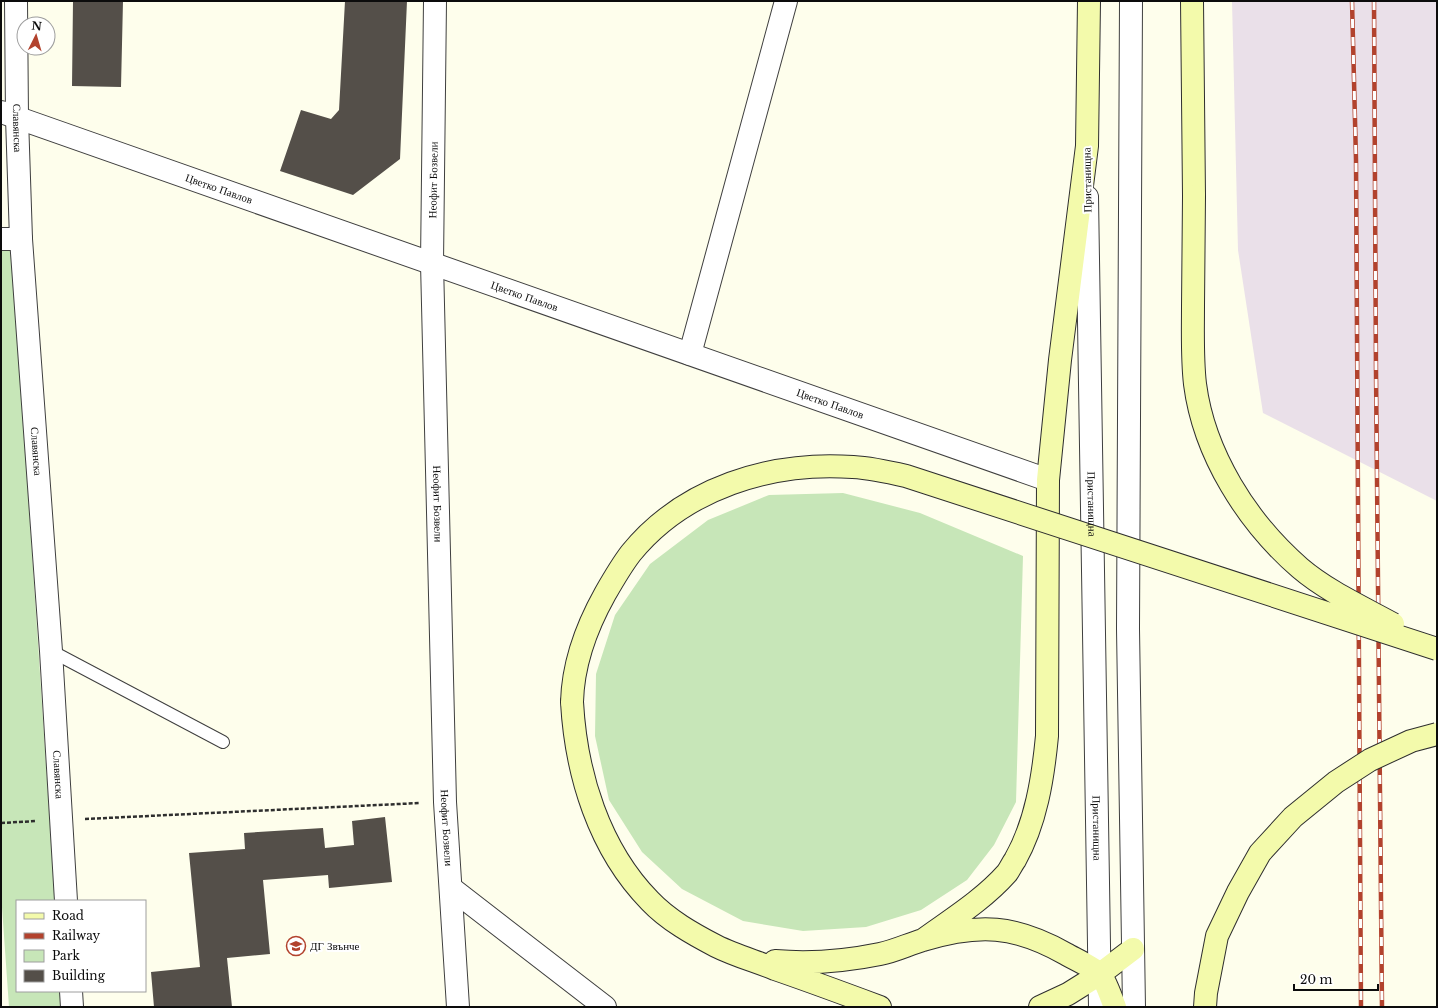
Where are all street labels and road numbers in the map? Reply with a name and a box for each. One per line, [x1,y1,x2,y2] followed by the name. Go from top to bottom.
[10,104,25,153] street label: Славянска
[425,141,441,219] street label: Неофит Бозвели
[1079,147,1095,213] street label: Пристанищна
[183,170,254,207] street label: Цветко Павлов
[489,278,560,314] street label: Цветко Павлов
[795,385,866,422] street label: Цветко Павлов
[28,427,45,476] street label: Славянска
[430,465,446,543] street label: Неофит Бозвели
[1084,471,1099,537] street label: Пристанищна
[50,750,67,799] street label: Славянска
[438,789,456,867] street label: Неофит Бозвели
[1090,795,1105,861] street label: Пристанищна

